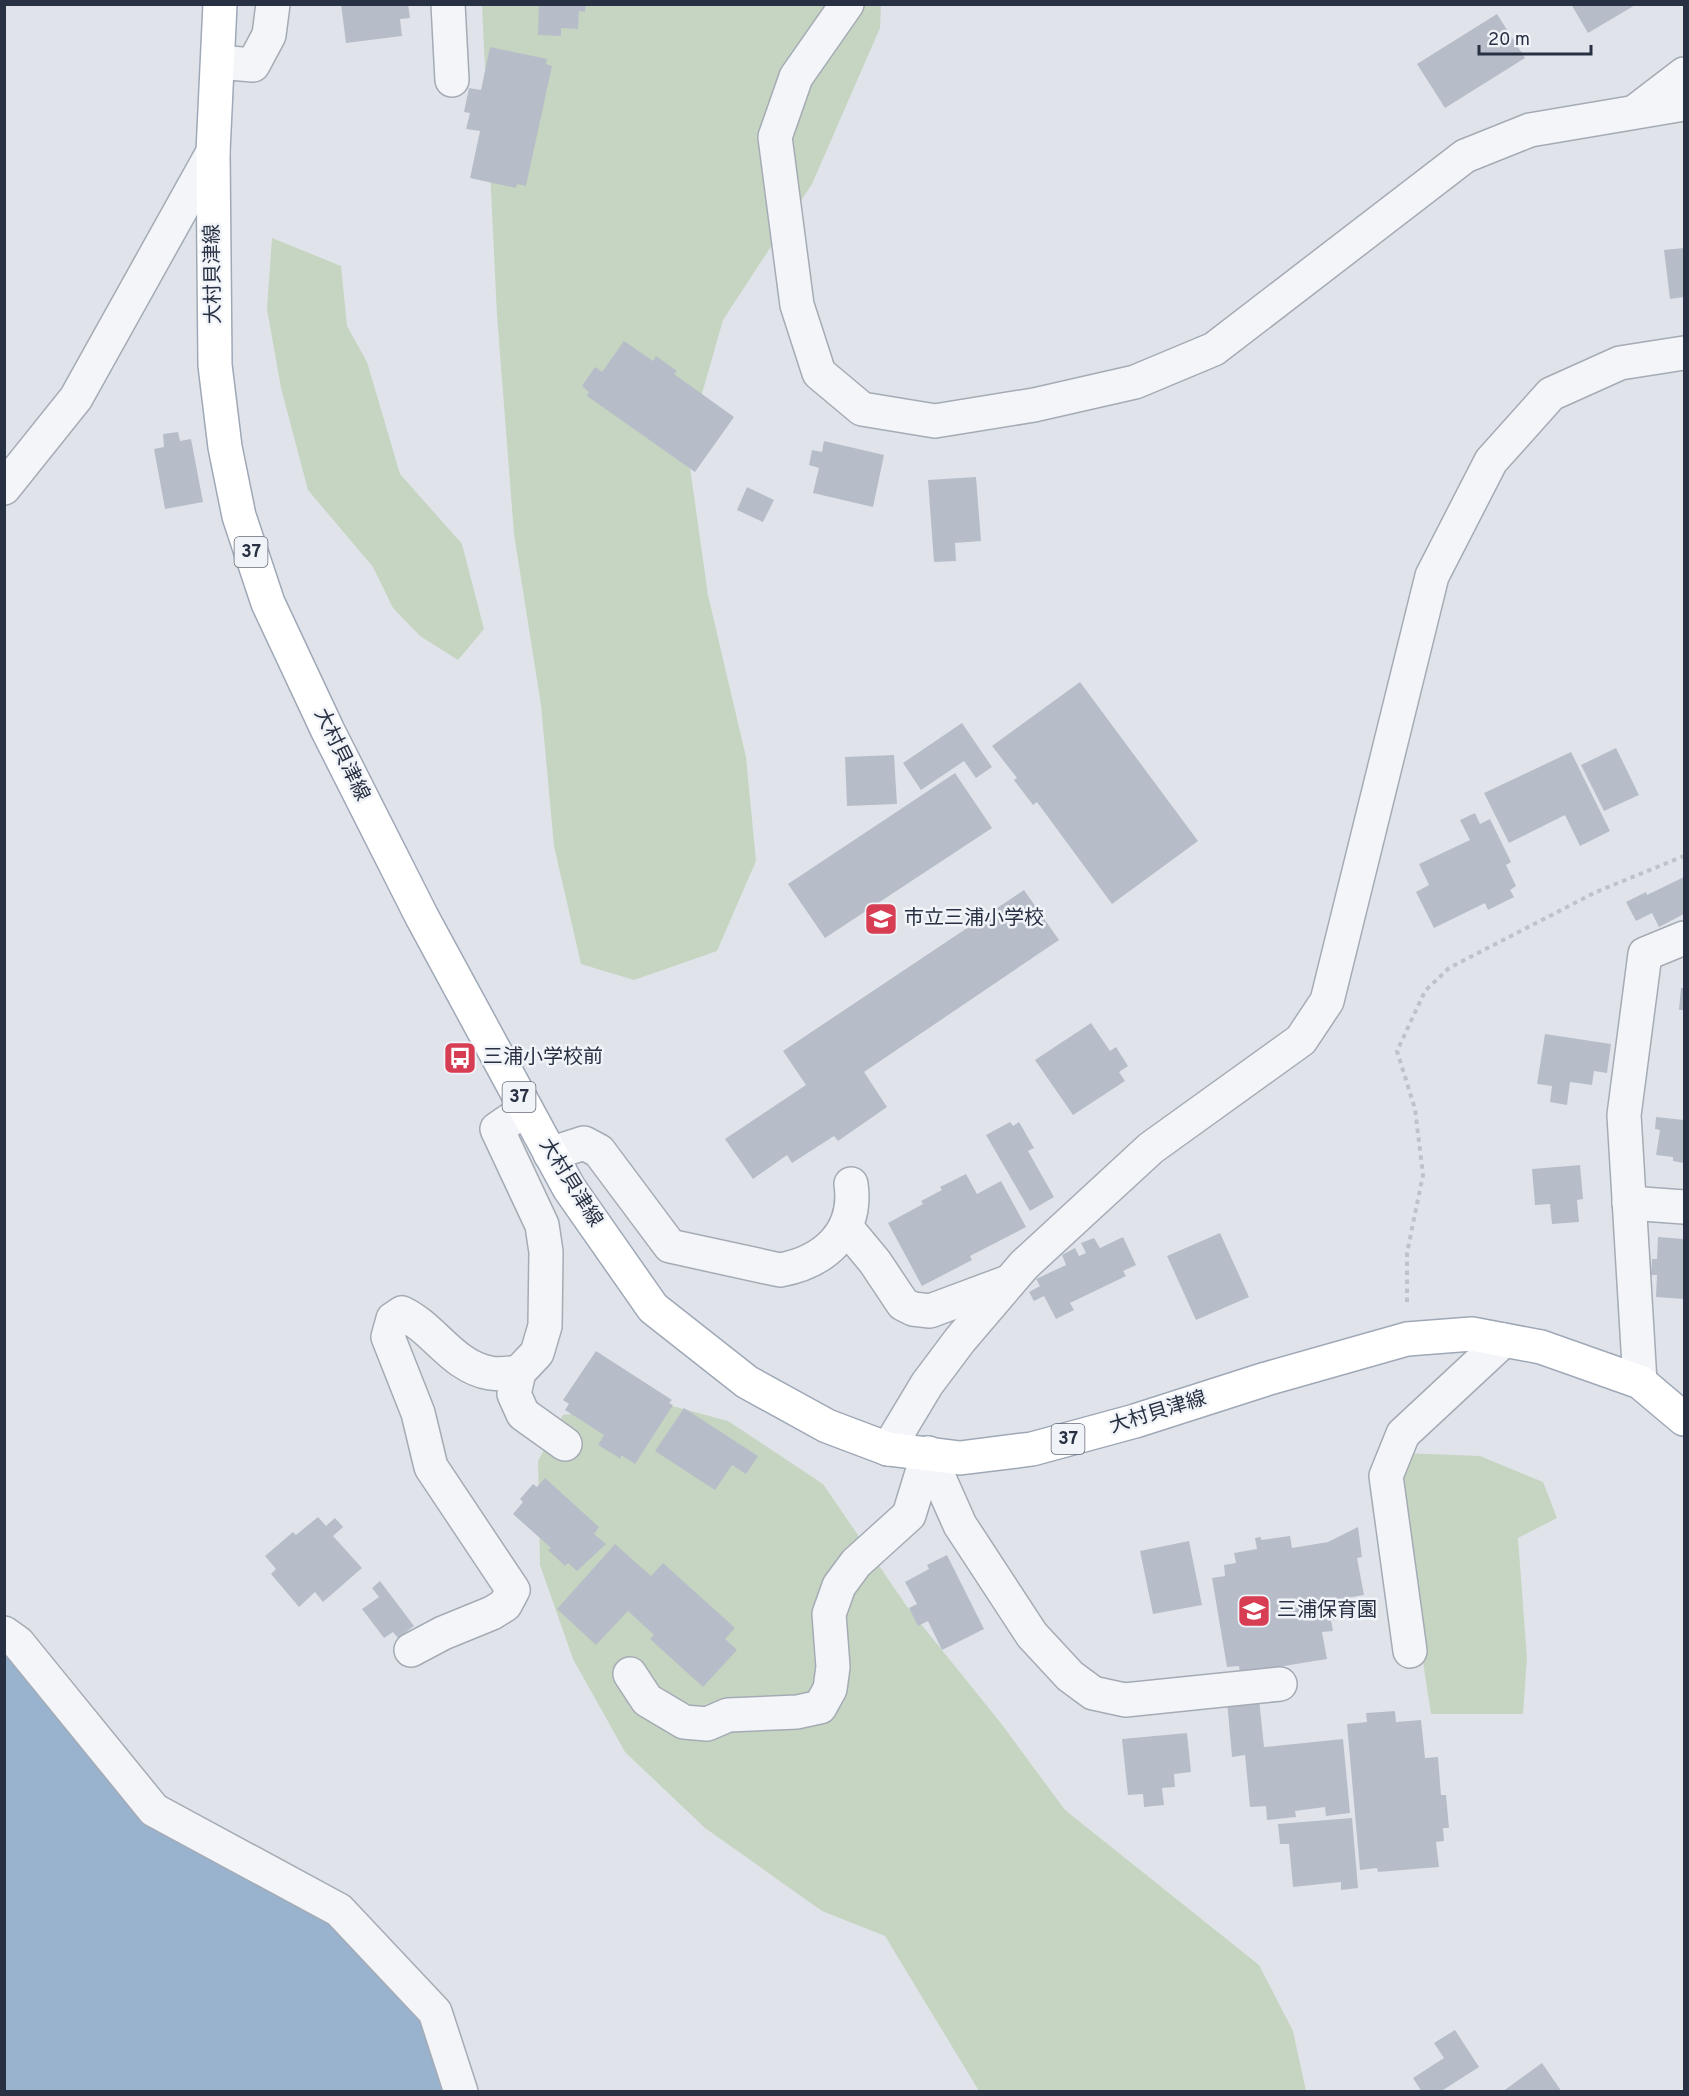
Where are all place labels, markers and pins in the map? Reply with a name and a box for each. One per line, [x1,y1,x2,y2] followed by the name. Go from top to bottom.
[863,901,899,937] school or university icon: 市立三浦小学校
[904,906,1044,932] place label: 市立三浦小学校
[442,1040,478,1076] bus stop icon: 三浦小学校前
[483,1045,603,1071] place label: 三浦小学校前
[1236,1593,1272,1629] school or university icon: 三浦保育園
[1277,1598,1377,1624] place label: 三浦保育園

